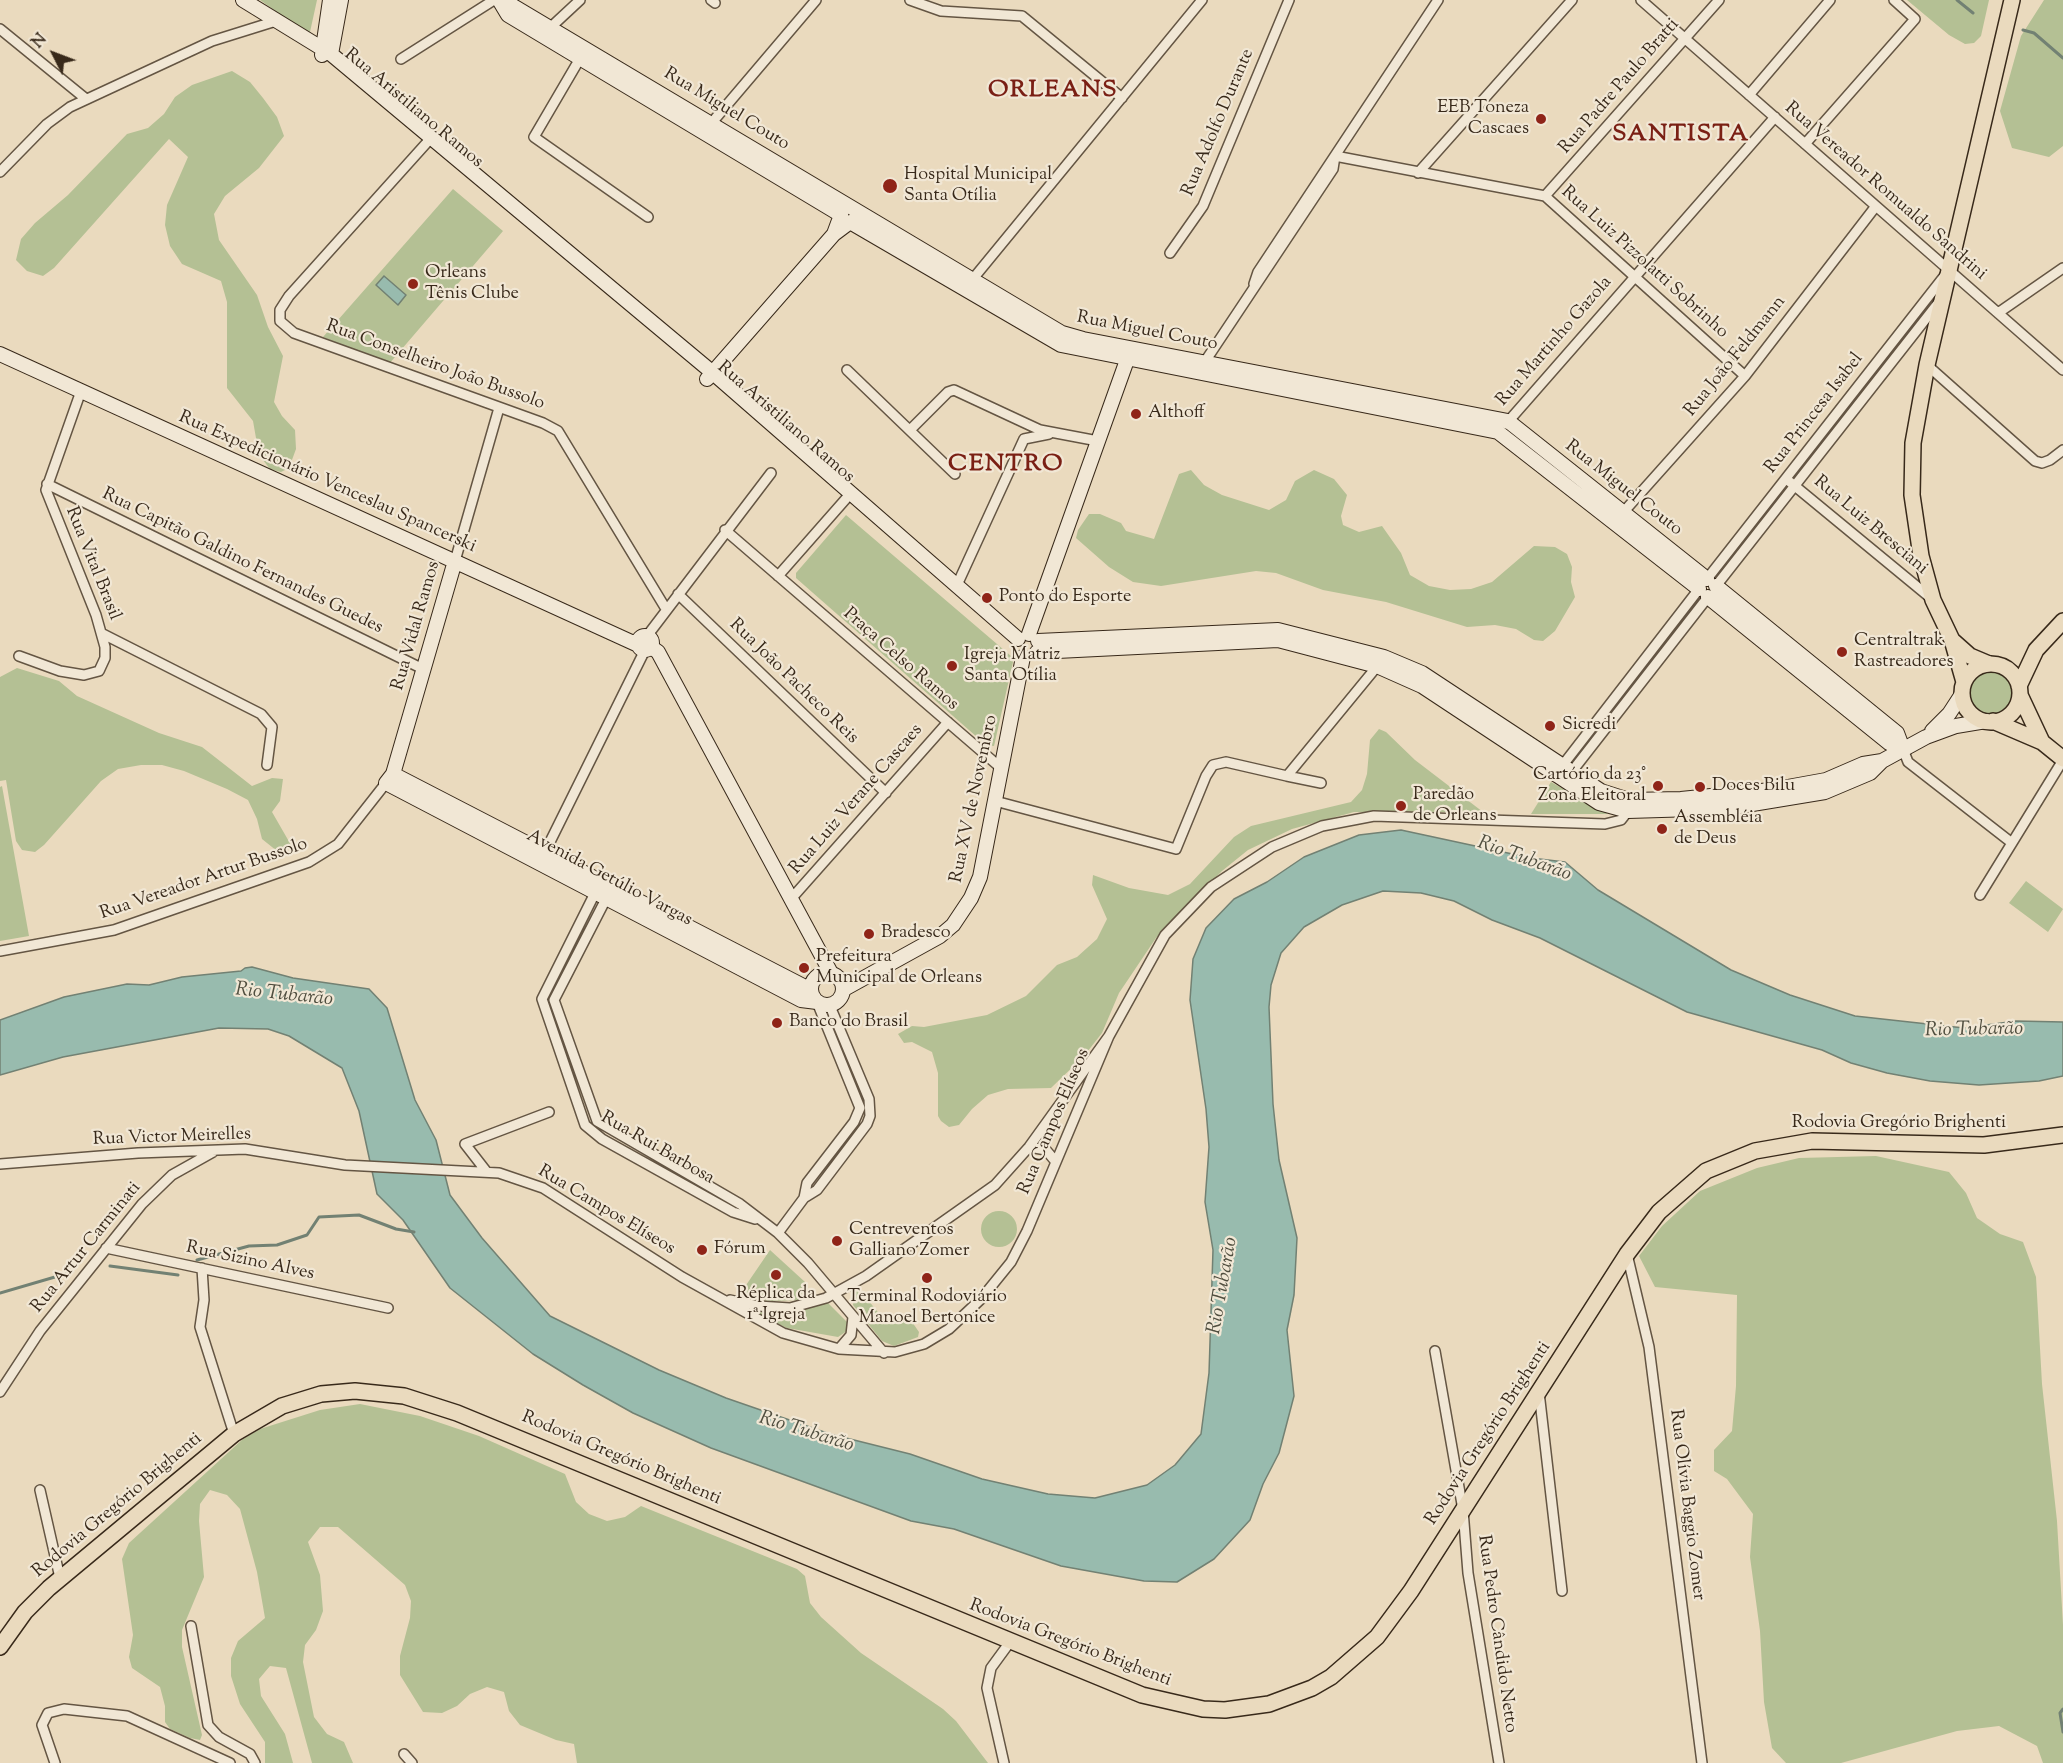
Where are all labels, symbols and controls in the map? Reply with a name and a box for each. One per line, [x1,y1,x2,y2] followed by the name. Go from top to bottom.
[1555,15,1685,159] street label: Rua Padre Paulo Bratti
[24,24,84,84] north arrow
[27,29,53,54] text: N
[339,45,487,173] street label: Rua Aristiliano Ramos
[1178,46,1260,200] street label: Rua Adolfo Durante
[659,64,793,156] street label: Rua Miguel Couto
[988,78,1118,106] district label: ORLEANS
[1437,98,1529,140] place label: EEB Toneza Cascaes
[1779,98,1991,286] street label: Rua Vereador Romualdo Sandrini
[1534,112,1548,126] marker: EEB Toneza Cascaes
[1612,122,1750,150] district label: SANTISTA
[904,165,1052,207] place label: Hospital Municipal Santa Otília
[881,177,899,195] marker: Hospital Municipal Santa Otília
[1556,182,1732,344] street label: Rua Luiz Pizzolatti Sobrinho
[425,263,519,306] place label: Orleans Tênis Clube
[1493,273,1617,411] street label: Rua Martinho Gazola
[406,277,420,291] marker: Orleans Tênis Clube
[1681,292,1791,422] street label: Rua João Feldmann
[1075,308,1219,356] street label: Rua Miguel Couto
[323,316,547,416] street label: Rua Conselheiro João Bussolo
[1761,349,1869,479] street label: Rua Princesa Isabel
[712,358,858,488] street label: Rua Aristiliano Ramos
[1148,403,1205,425] place label: Althoff
[175,407,479,559] street label: Rua Expedicionário Venceslau Spancerski
[1129,407,1143,421] marker: Althoff
[1560,436,1686,542] street label: Rua Miguel Couto
[948,452,1064,480] district label: CENTRO
[1808,472,1932,580] street label: Rua Luiz Bresciani
[98,484,386,640] street label: Rua Capitão Galdino Fernandes Guedes
[59,504,125,624] street label: Rua Vital Brasil
[388,559,446,693] street label: Rua Vidal Ramos
[999,587,1131,609] place label: Ponto do Esporte
[980,591,994,605] marker: Ponto do Esporte
[838,604,962,716] street label: Praça Celso Ramos
[724,615,862,749] street label: Rua João Pacheco Reis
[1854,631,1954,674] place label: Centraltrak Rastreadores
[964,645,1060,688] place label: Igreja Matriz Santa Otília
[1835,645,1849,659] marker: Centraltrak Rastreadores
[945,659,959,673] marker: Igreja Matriz Santa Otília
[947,713,1003,885] street label: Rua XV de Novembro
[1562,715,1616,737] place label: Sicredi
[1543,719,1557,733] marker: Sicredi
[786,720,928,880] street label: Rua Luiz Verane Cascaes
[1533,765,1646,808] place label: Cartório da 23° Zona Eleitoral
[1712,776,1795,798] place label: Doces Bilu
[1651,779,1665,793] marker: Cartório da 23° Zona Eleitoral
[1693,780,1707,794] marker: Doces Bilu
[1413,785,1496,828] place label: Paredão de Orleans
[1394,799,1408,813] marker: Paredão de Orleans
[1674,808,1762,850] place label: Assembléia de Deus
[1655,822,1669,836] marker: Assembléia de Deus
[522,826,696,932] street label: Avenida Getúlio Vargas
[1474,832,1574,888] water label: Rio Tubarão
[97,834,311,926] street label: Rua Vereador Artur Bussolo
[881,923,951,945] place label: Bradesco
[862,927,876,941] marker: Bradesco
[816,947,982,990] place label: Prefeitura Municipal de Orleans
[797,961,811,975] marker: Prefeitura Municipal de Orleans
[234,979,334,1013] water label: Rio Tubarão
[789,1012,908,1034] place label: Banco do Brasil
[770,1016,784,1030] marker: Banco do Brasil
[1925,1018,2023,1044] water label: Rio Tubarão
[1015,1046,1095,1198] street label: Rua Campos Elíseos
[596,1108,718,1190] street label: Rua Rui Barbosa
[1792,1113,2006,1135] street label: Rodovia Gregório Brighenti
[93,1124,251,1152] street label: Rua Victor Meirelles
[533,1161,679,1261] street label: Rua Campos Elíseos
[28,1178,146,1318] street label: Rua Artur Carminati
[849,1220,969,1262] place label: Centreventos Galliano Zomer
[830,1234,844,1248] marker: Centreventos Galliano Zomer
[1204,1236,1244,1336] water label: Rio Tubarão
[184,1238,316,1286] street label: Rua Sizino Alves
[714,1239,766,1261] place label: Fórum
[695,1243,709,1257] marker: Fórum
[769,1268,783,1282] marker: Réplica da 1ª Igreja
[920,1271,934,1285] marker: Terminal Rodoviário Manoel Bertonice
[736,1284,816,1326] place label: Réplica da 1ª Igreja
[847,1287,1007,1330] place label: Terminal Rodoviário Manoel Bertonice
[1422,1338,1556,1530] street label: Rodovia Gregório Brighenti
[518,1407,724,1511] street label: Rodovia Gregório Brighenti
[756,1407,856,1459] water label: Rio Tubarão
[1664,1408,1708,1602] street label: Rua Olívia Baggio Zomer
[29,1429,207,1583] street label: Rodovia Gregório Brighenti
[1471,1534,1521,1734] street label: Rua Pedro Cândido Netto
[966,1595,1174,1693] street label: Rodovia Gregório Brighenti

